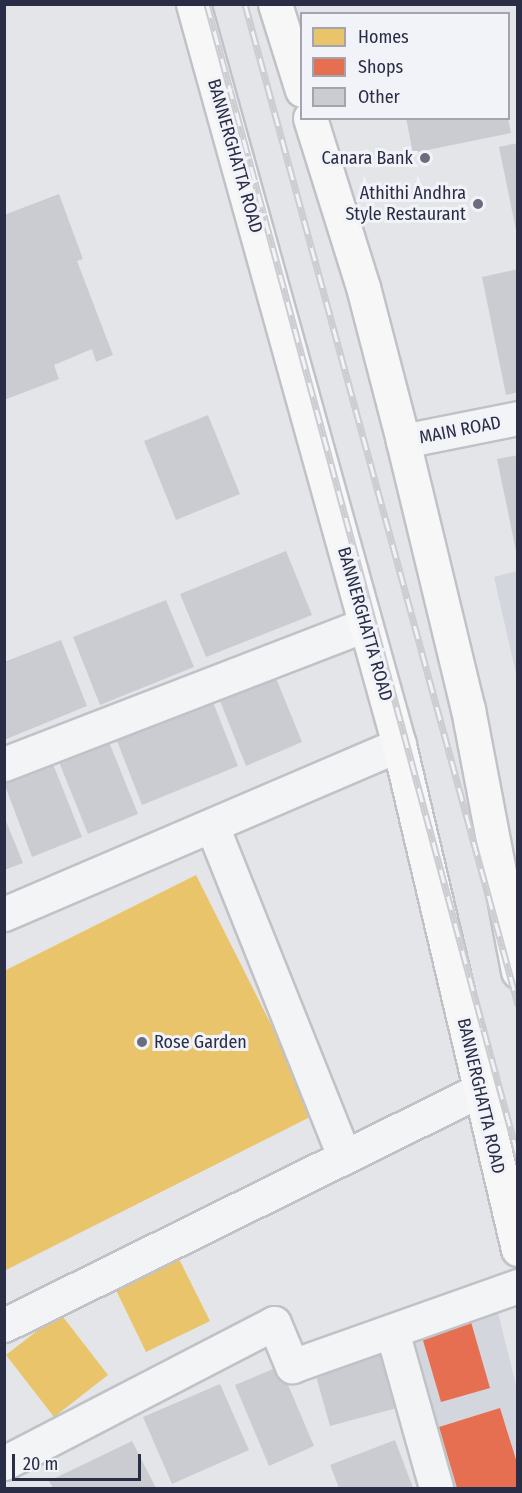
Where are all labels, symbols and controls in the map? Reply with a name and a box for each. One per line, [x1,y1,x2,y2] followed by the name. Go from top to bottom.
[300,12,510,120] legend
[358,26,409,48] text: Homes
[358,56,403,78] text: Shops
[203,77,267,235] street label: BANNERGHATTA ROAD
[358,86,400,108] text: Other
[322,147,413,169] place label: Canara Bank
[418,151,432,165] marker: Canara Bank
[345,183,466,226] place label: Athithi Andhra Style Restaurant
[471,197,485,211] marker: Athithi Andhra Style Restaurant
[417,411,503,449] street label: MAIN ROAD
[333,545,397,703] street label: BANNERGHATTA ROAD
[453,1016,509,1176] street label: BANNERGHATTA ROAD
[154,1031,247,1053] place label: Rose Garden
[135,1035,149,1049] marker: Rose Garden
[15,1442,144,1480] scale bar
[23,1453,58,1475] text: 20 m

